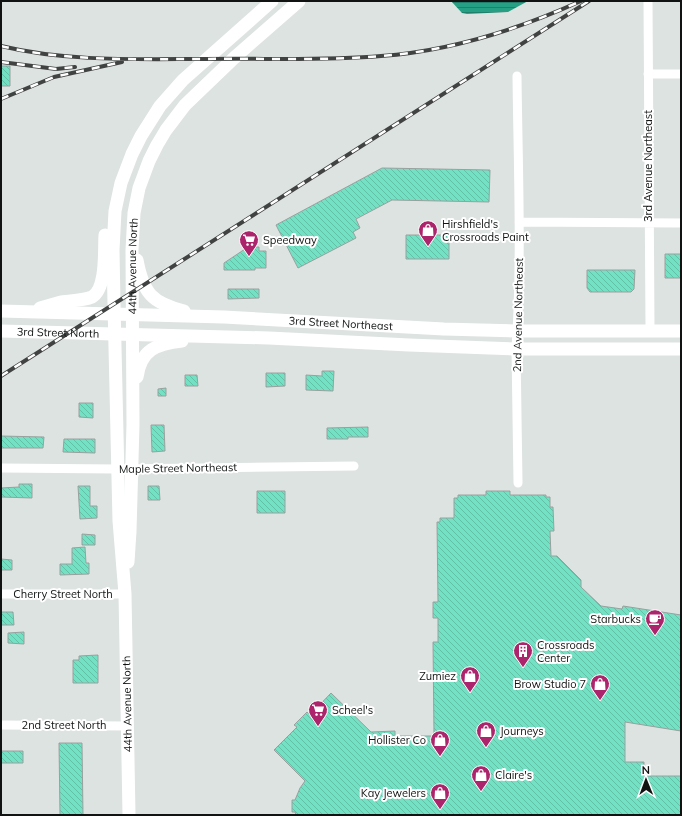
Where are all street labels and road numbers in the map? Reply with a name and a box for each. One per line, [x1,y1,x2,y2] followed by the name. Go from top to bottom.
[641,110,655,222] street label: 3rd Avenue Northeast
[125,217,141,315] street label: 44th Avenue North
[510,257,526,372] street label: 2nd Avenue Northeast
[288,314,393,333] street label: 3rd Street Northeast
[17,324,99,341] street label: 3rd Street North
[119,460,237,476] street label: Maple Street Northeast
[13,587,113,601] street label: Cherry Street North
[119,656,135,752] street label: 44th Avenue North
[22,718,106,732] street label: 2nd Street North

